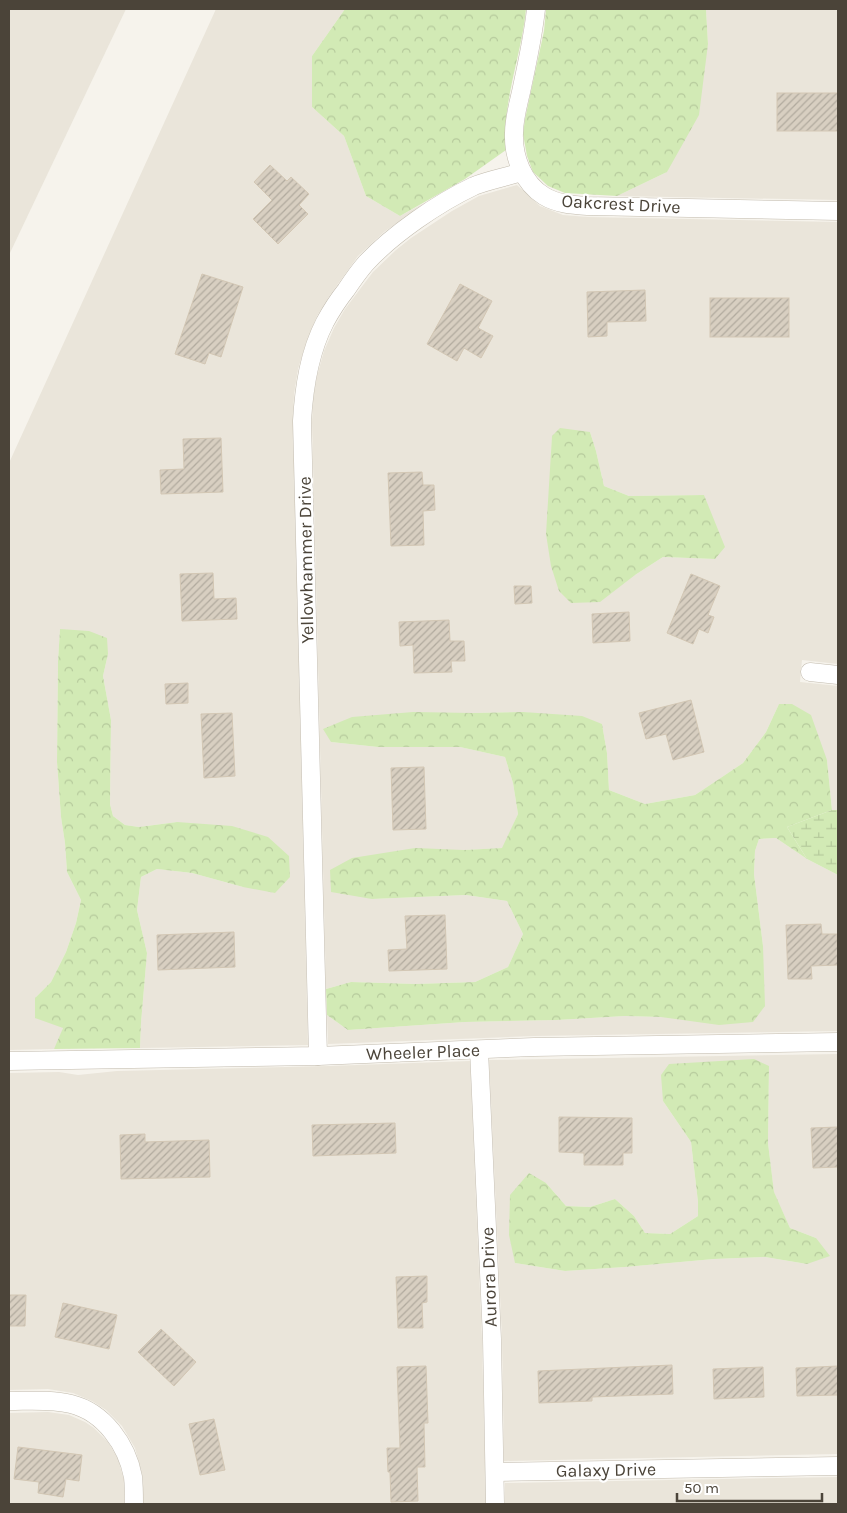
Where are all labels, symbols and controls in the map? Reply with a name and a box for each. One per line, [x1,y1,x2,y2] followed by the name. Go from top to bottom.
[561,190,681,218] street label: Oakcrest Drive
[294,476,318,644] street label: Yellowhammer Drive
[366,1039,480,1065] street label: Wheeler Place
[476,1226,502,1328] street label: Aurora Drive
[556,1458,656,1482] street label: Galaxy Drive
[677,1470,822,1502] scale bar
[684,1479,719,1497] text: 50 m

